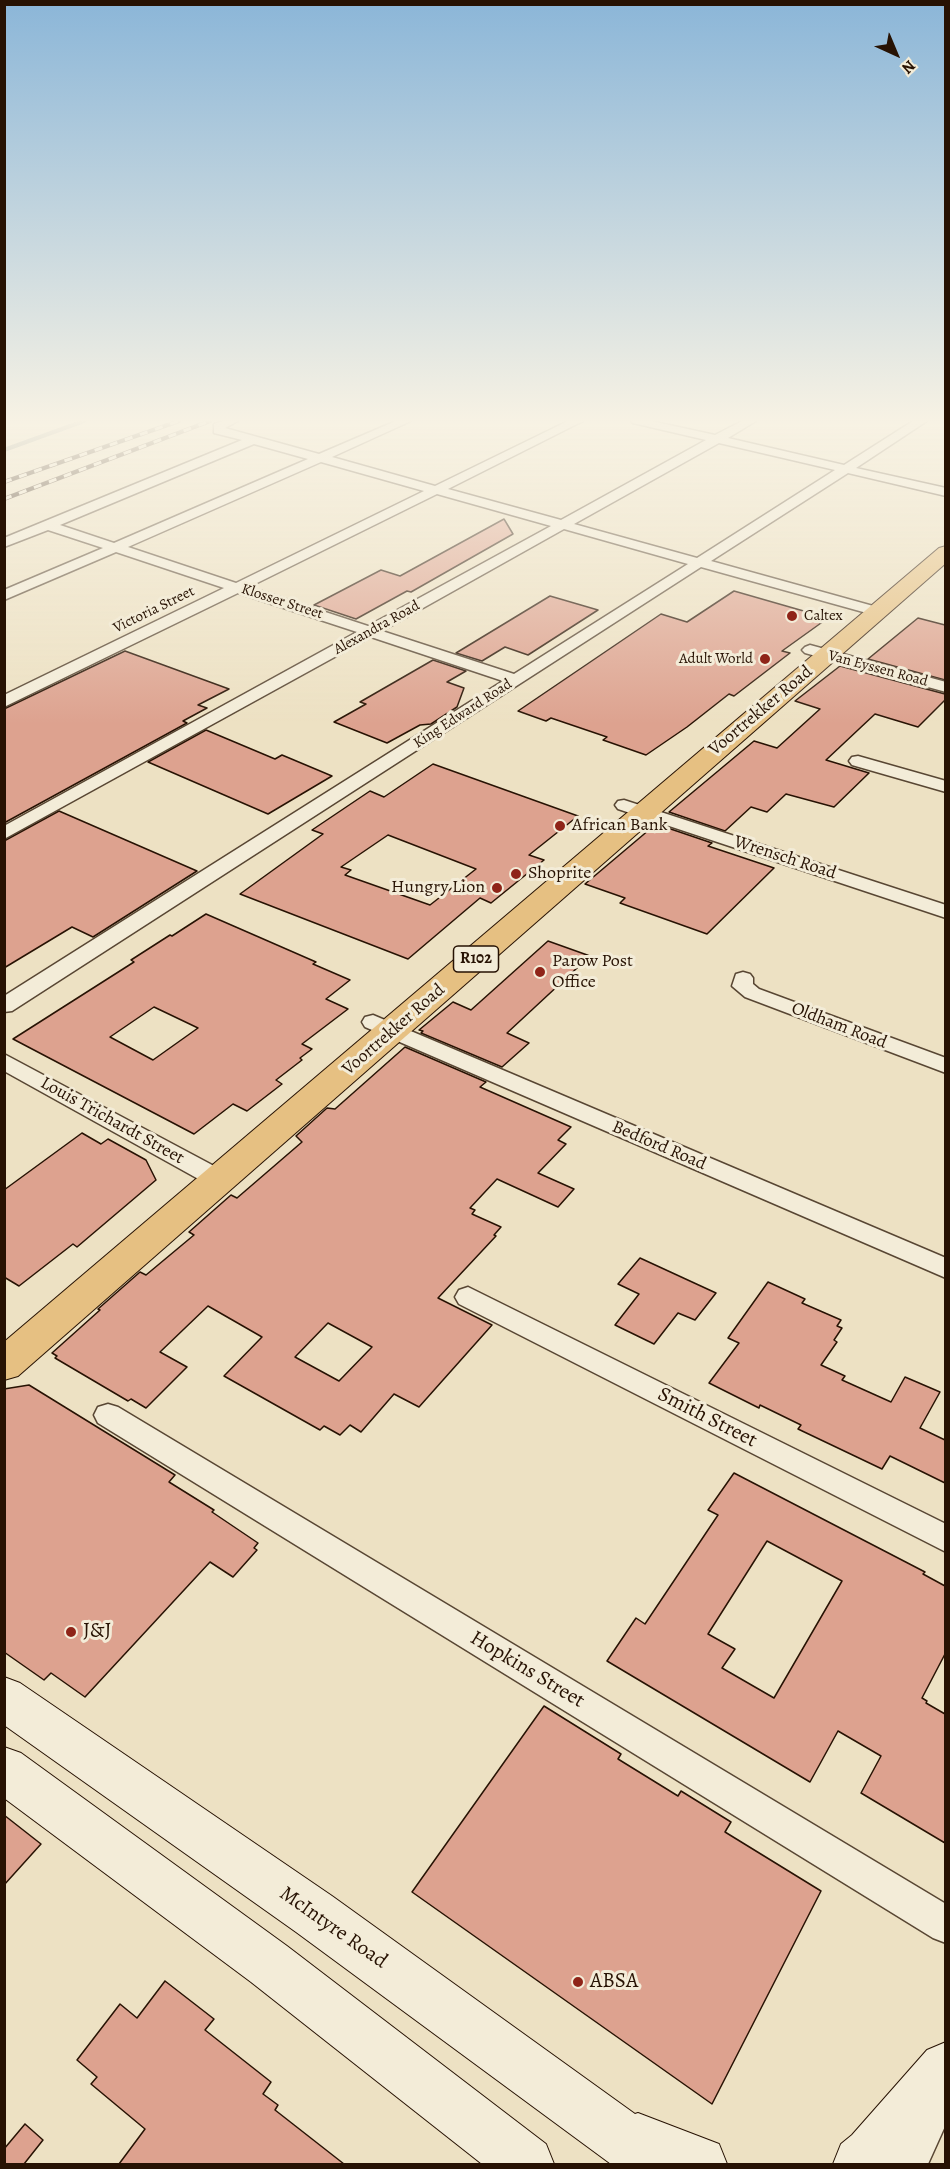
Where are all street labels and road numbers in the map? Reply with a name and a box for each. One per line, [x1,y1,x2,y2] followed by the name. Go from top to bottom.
[239,580,325,624] street label: Klosser Street
[110,583,198,637] street label: Victoria Street
[331,597,423,659] street label: Alexandra Road
[826,647,930,691] street label: Van Eyssen Road
[705,661,817,761] street label: Voortrekker Road
[410,675,516,753] street label: King Edward Road
[731,831,839,885] street label: Wrensch Road
[454,946,498,972] road number: R102
[338,980,450,1080] street label: Voortrekker Road
[788,998,890,1054] street label: Oldham Road
[36,1073,188,1169] street label: Louis Trichardt Street
[609,1116,709,1176] street label: Bedford Road
[653,1382,761,1454] street label: Smith Street
[465,1626,589,1714] street label: Hopkins Street
[274,1882,392,1974] street label: McIntyre Road

